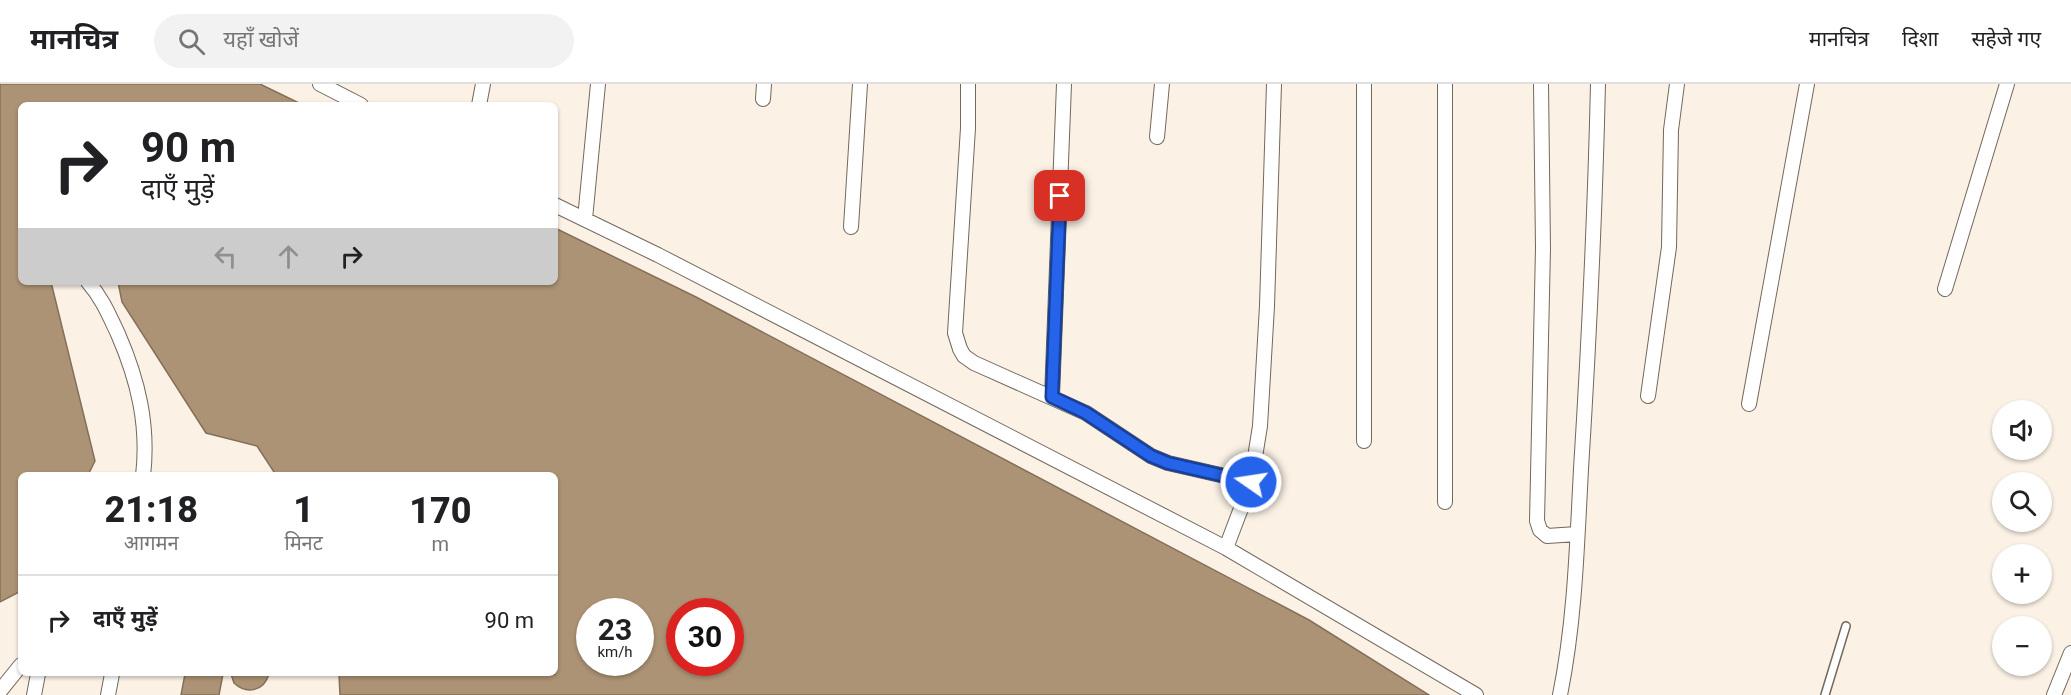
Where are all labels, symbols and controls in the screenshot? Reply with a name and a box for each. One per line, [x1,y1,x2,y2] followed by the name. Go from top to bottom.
[154,14,574,68] search box
[30,23,118,56] text: मानचित्र
[175,25,208,58] icon: search
[223,27,299,52] text: यहाँ खोजें
[1809,27,1869,51] text: मानचित्र
[1902,27,1938,51] text: दिशा
[1971,27,2041,51] text: सहेजे गए
[141,123,236,172] text: 90 m
[42,126,120,204] icon: right
[1034,170,1085,221] pin
[141,173,215,205] text: दाएँ मुड़ें
[1043,179,1076,212] icon: arrive
[209,240,242,273] icon: left
[272,240,305,273] icon: ahead
[335,240,368,273] icon: right
[1992,400,2052,676] map controls
[1992,400,2052,460] button: sound
[1219,450,1283,514] position arrow
[1992,472,2052,532] button: search
[104,489,198,531] text: 21:18
[293,489,314,531] text: 1
[409,490,472,532] text: 170
[124,531,179,555] text: आगमन
[284,531,323,555] text: मिनट
[432,532,449,556] text: m
[1992,544,2052,604] button: +
[666,598,744,676] speed limit sign: 30
[42,604,75,637] icon: right
[93,606,158,631] text: दाएँ मुड़ें
[485,608,534,633] text: 90 m
[598,612,632,647] text: 23
[1992,616,2052,676] button: −
[597,643,633,661] text: km/h

